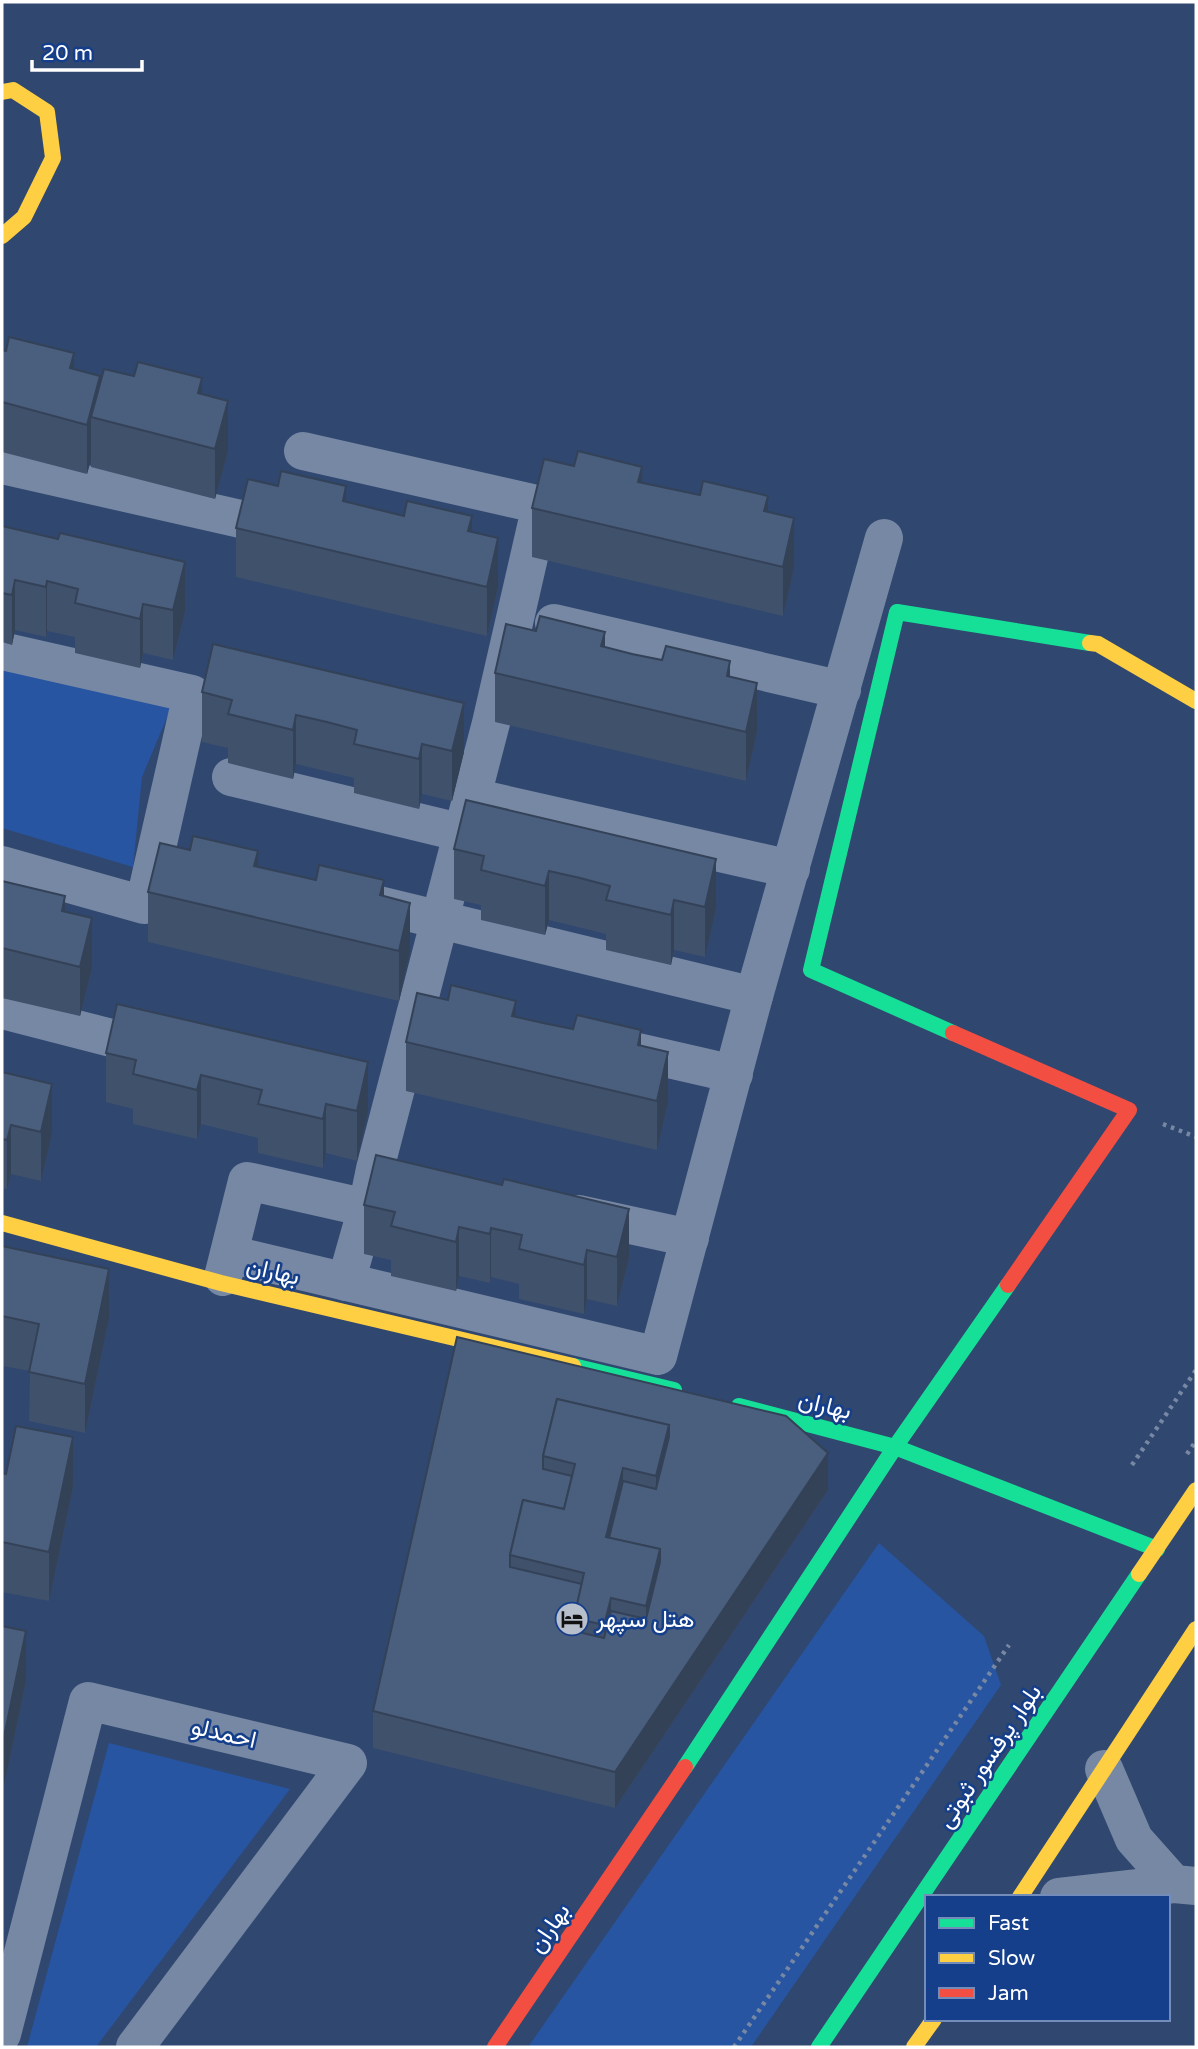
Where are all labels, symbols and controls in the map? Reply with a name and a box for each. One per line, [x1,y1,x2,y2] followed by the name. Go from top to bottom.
[32,28,142,72] scale bar
[42,41,93,66] text: 20 m
[243,1251,302,1292] street label: بهاران
[795,1385,854,1426] street label: بهاران
[553,1600,591,1638] hotel icon: هتل سپهر
[595,1605,694,1635] place label: هتل سپهر
[931,1679,1049,1834] street label: بلوار پرفسور ثبوتی
[189,1712,259,1755] street label: احمدلو
[925,1895,1170,2021] legend
[522,1898,576,1959] street label: بهاران
[988,1911,1029,1936] text: Fast
[988,1946,1036,1971] text: Slow
[988,1981,1029,2006] text: Jam

